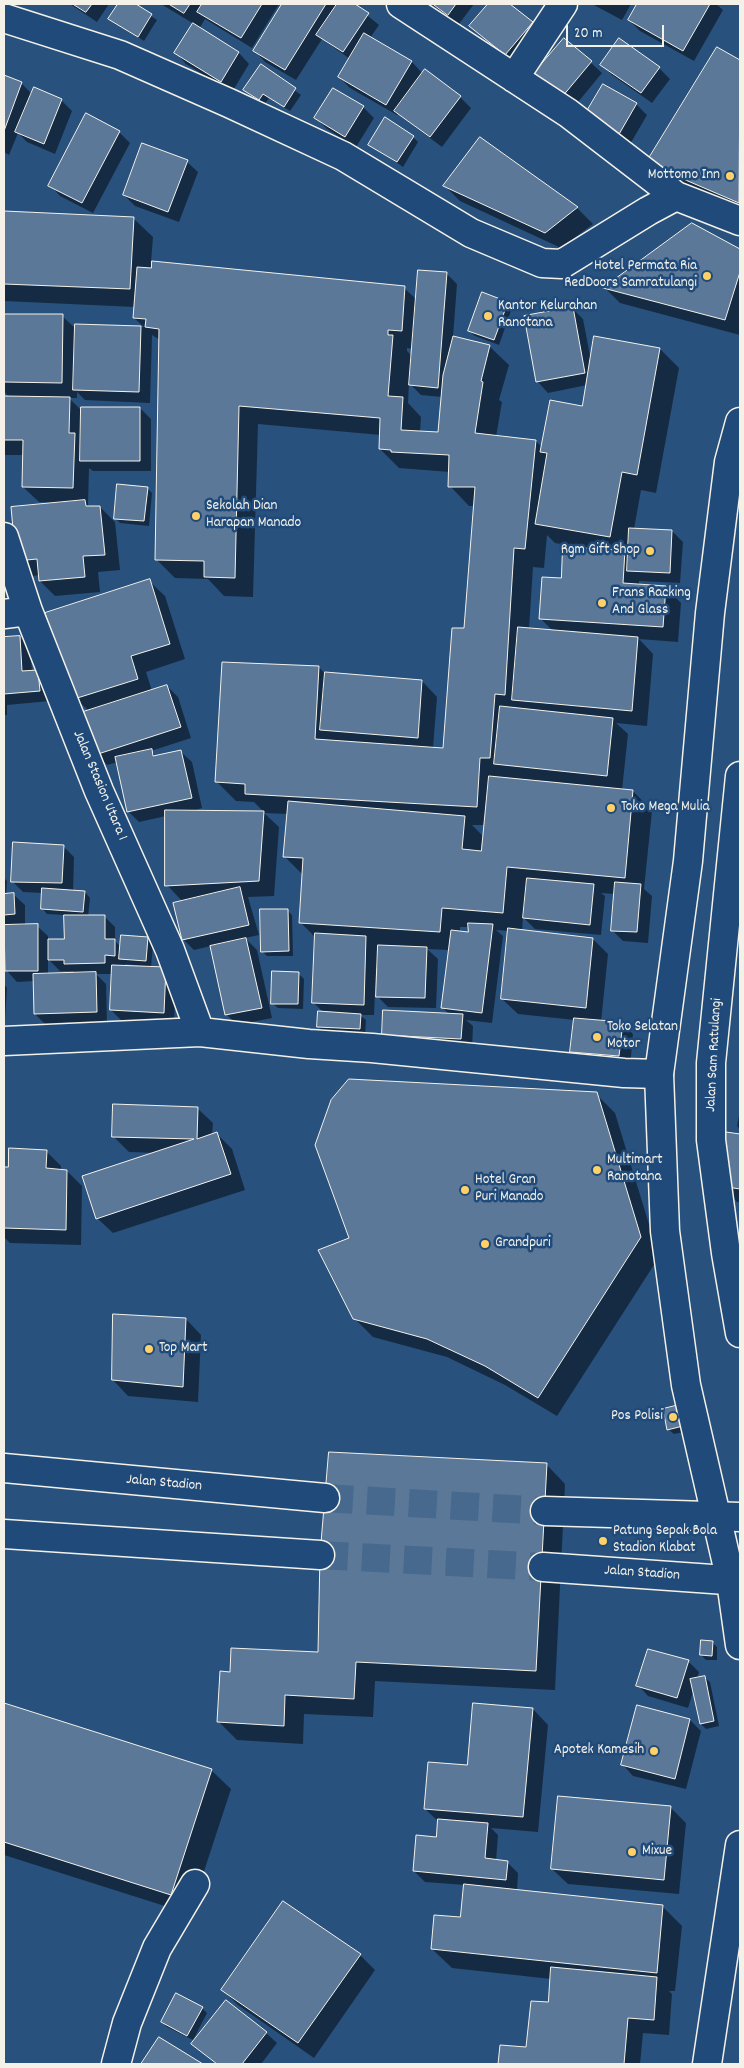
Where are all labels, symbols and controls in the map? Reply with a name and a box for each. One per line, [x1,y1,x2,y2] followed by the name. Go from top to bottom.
[569,15,666,47] scale bar
[574,23,602,45] text: 20 m
[648,167,720,185] place label: Mottomo Inn
[724,170,736,182] marker: Mottomo Inn
[564,258,697,293] place label: Hotel Permata Ria RedDoors Samratulangi
[701,270,713,282] marker: Hotel Permata Ria RedDoors Samratulangi
[498,298,597,333] place label: Kantor Kelurahan Ranotana
[482,310,494,322] marker: Kantor Kelurahan Ranotana
[206,498,301,533] place label: Sekolah Dian Harapan Manado
[190,510,202,522] marker: Sekolah Dian Harapan Manado
[561,542,640,560] place label: Rgm Gift Shop
[644,545,656,557] marker: Rgm Gift Shop
[612,585,691,620] place label: Frans Racking And Glass
[596,597,608,609] marker: Frans Racking And Glass
[68,728,130,844] street label: Jalan Stasion Utara 1
[621,799,710,817] place label: Toko Mega Mulia
[605,802,617,814] marker: Toko Mega Mulia
[703,998,727,1112] street label: Jalan Sam Ratulangi
[607,1019,678,1054] place label: Toko Selatan Motor
[591,1031,603,1043] marker: Toko Selatan Motor
[607,1152,663,1187] place label: Multimart Ranotana
[591,1164,603,1176] marker: Multimart Ranotana
[475,1172,544,1207] place label: Hotel Gran Puri Manado
[459,1184,471,1196] marker: Hotel Gran Puri Manado
[495,1235,551,1253] place label: Grandpuri
[479,1238,491,1250] marker: Grandpuri
[159,1340,208,1358] place label: Top Mart
[143,1343,155,1355] marker: Top Mart
[611,1408,663,1426] place label: Pos Polisi
[667,1411,679,1423] marker: Pos Polisi
[125,1472,203,1496] street label: Jalan Stadion
[613,1523,717,1558] place label: Patung Sepak Bola Stadion Klabat
[597,1535,609,1547] marker: Patung Sepak Bola Stadion Klabat
[603,1562,681,1586] street label: Jalan Stadion
[554,1742,644,1760] place label: Apotek Kamesih
[648,1745,660,1757] marker: Apotek Kamesih
[642,1843,672,1861] place label: Mixue
[626,1846,638,1858] marker: Mixue

